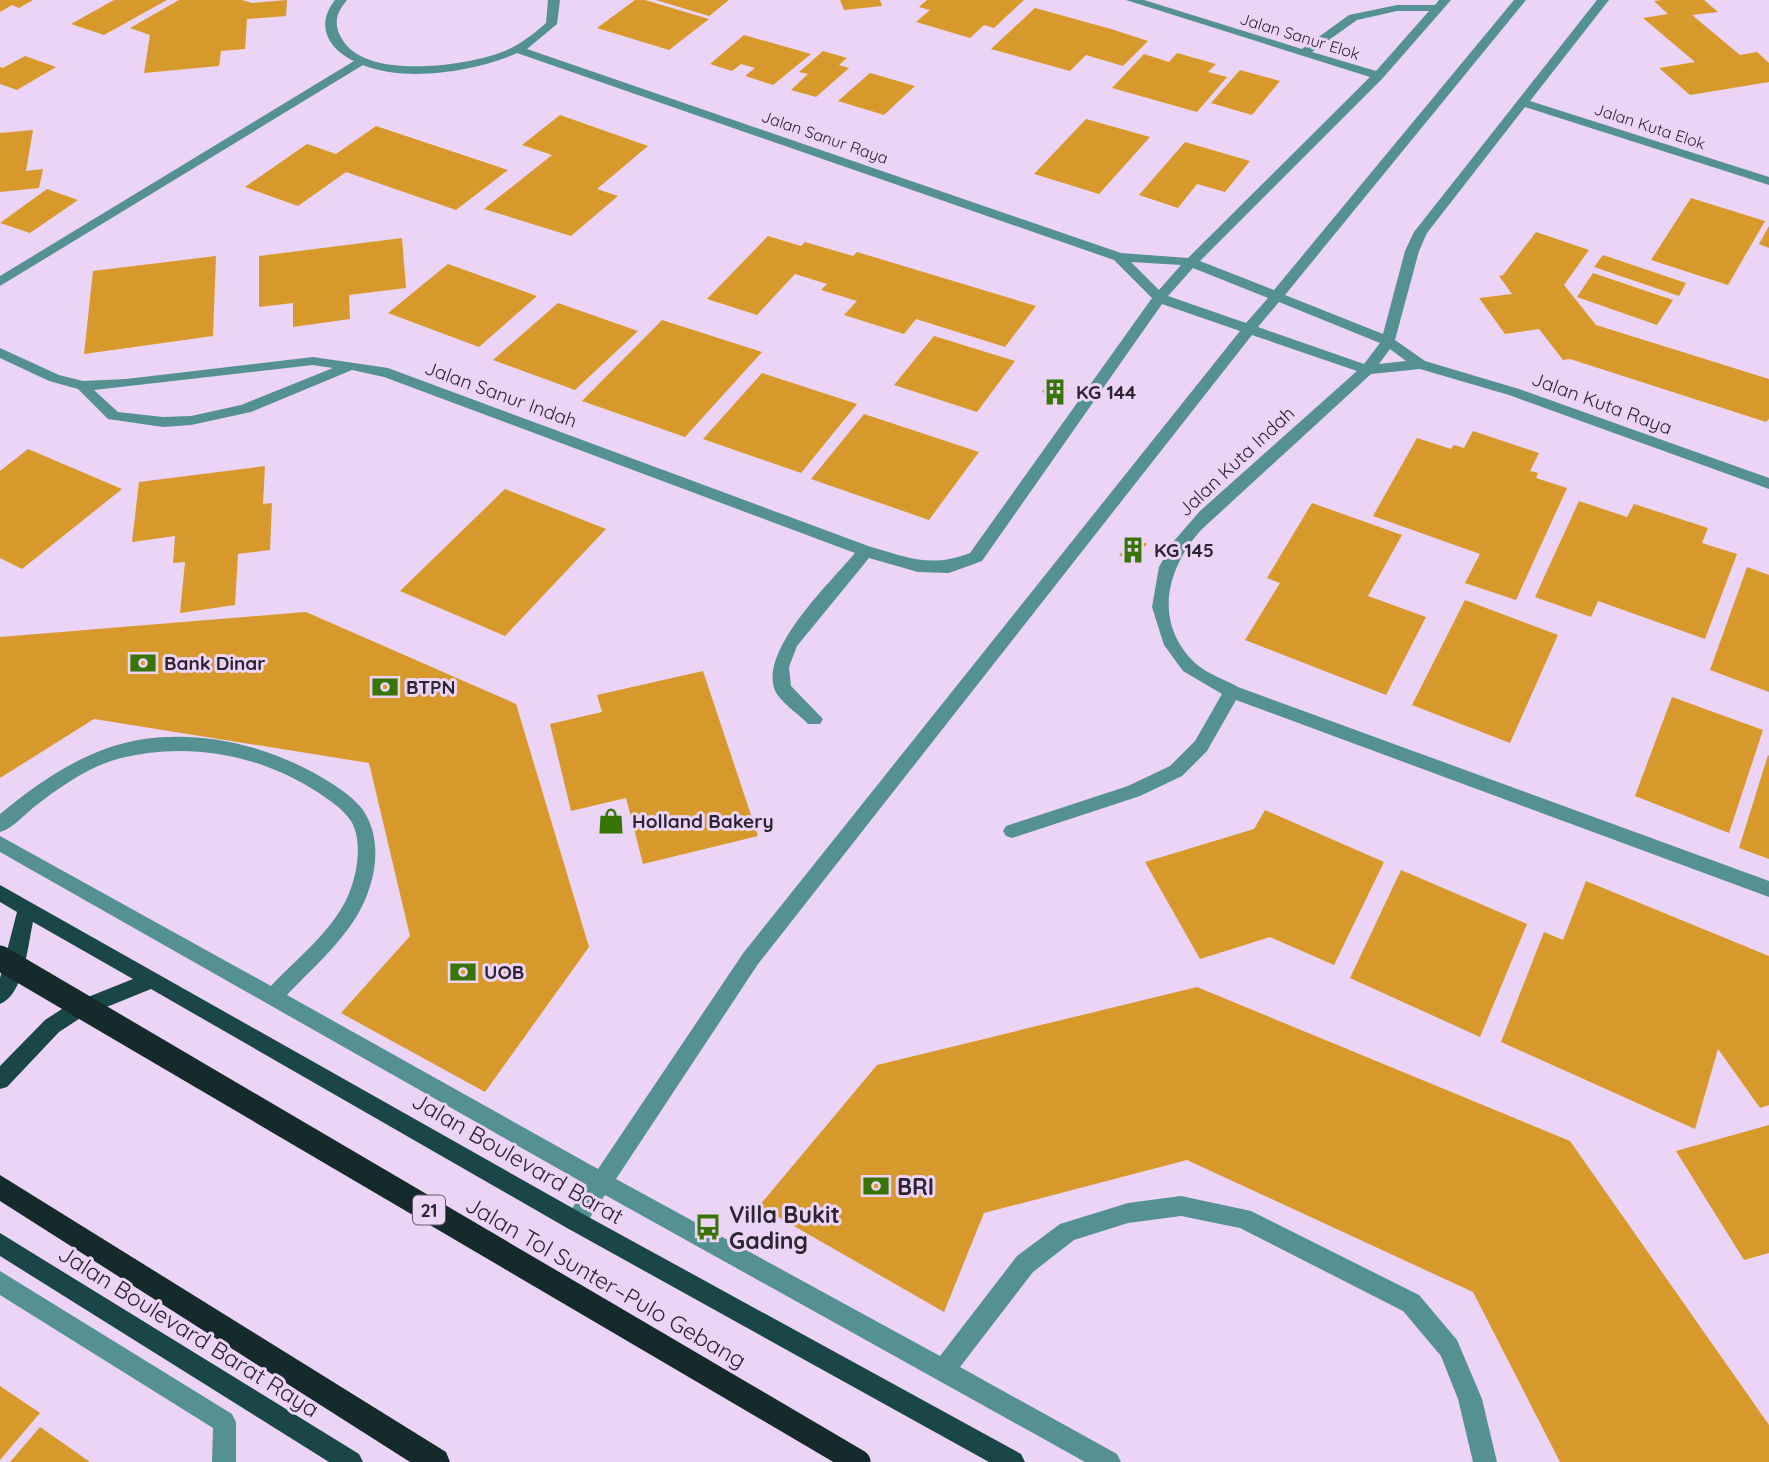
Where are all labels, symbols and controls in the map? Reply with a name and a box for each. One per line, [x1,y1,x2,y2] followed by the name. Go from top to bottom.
[1238,8,1362,64] street label: Jalan Sanur Elok
[1592,99,1708,153] street label: Jalan Kuta Elok
[759,106,891,168] street label: Jalan Sanur Raya
[421,355,581,433] street label: Jalan Sanur Indah
[1529,366,1675,440] street label: Jalan Kuta Raya
[1040,377,1070,407] building icon: KG 144
[1076,380,1136,404] place label: KG 144
[1173,401,1299,521] street label: Jalan Kuta Indah
[1118,535,1148,565] building icon: KG 145
[1154,538,1214,562] place label: KG 145
[128,648,158,678] bank icon: Bank Dinar
[164,651,265,675] place label: Bank Dinar
[370,672,400,702] bank icon: BTPN
[406,675,455,699] place label: BTPN
[596,806,626,836] shop icon: Holland Bakery
[632,809,774,833] place label: Holland Bakery
[448,957,478,987] bank icon: UOB
[484,960,524,984] place label: UOB
[407,1086,629,1231] street label: Jalan Boulevard Barat
[861,1171,891,1201] bank icon: BRI
[897,1172,934,1201] place label: BRI
[460,1190,752,1374] street label: Jalan Tol Sunter–Pulo Gebang
[413,1196,445,1224] road number: 21
[729,1200,840,1255] place label: Villa Bukit Gading
[693,1212,723,1242] bus stop icon: Villa Bukit Gading
[53,1239,325,1423] street label: Jalan Boulevard Barat Raya

